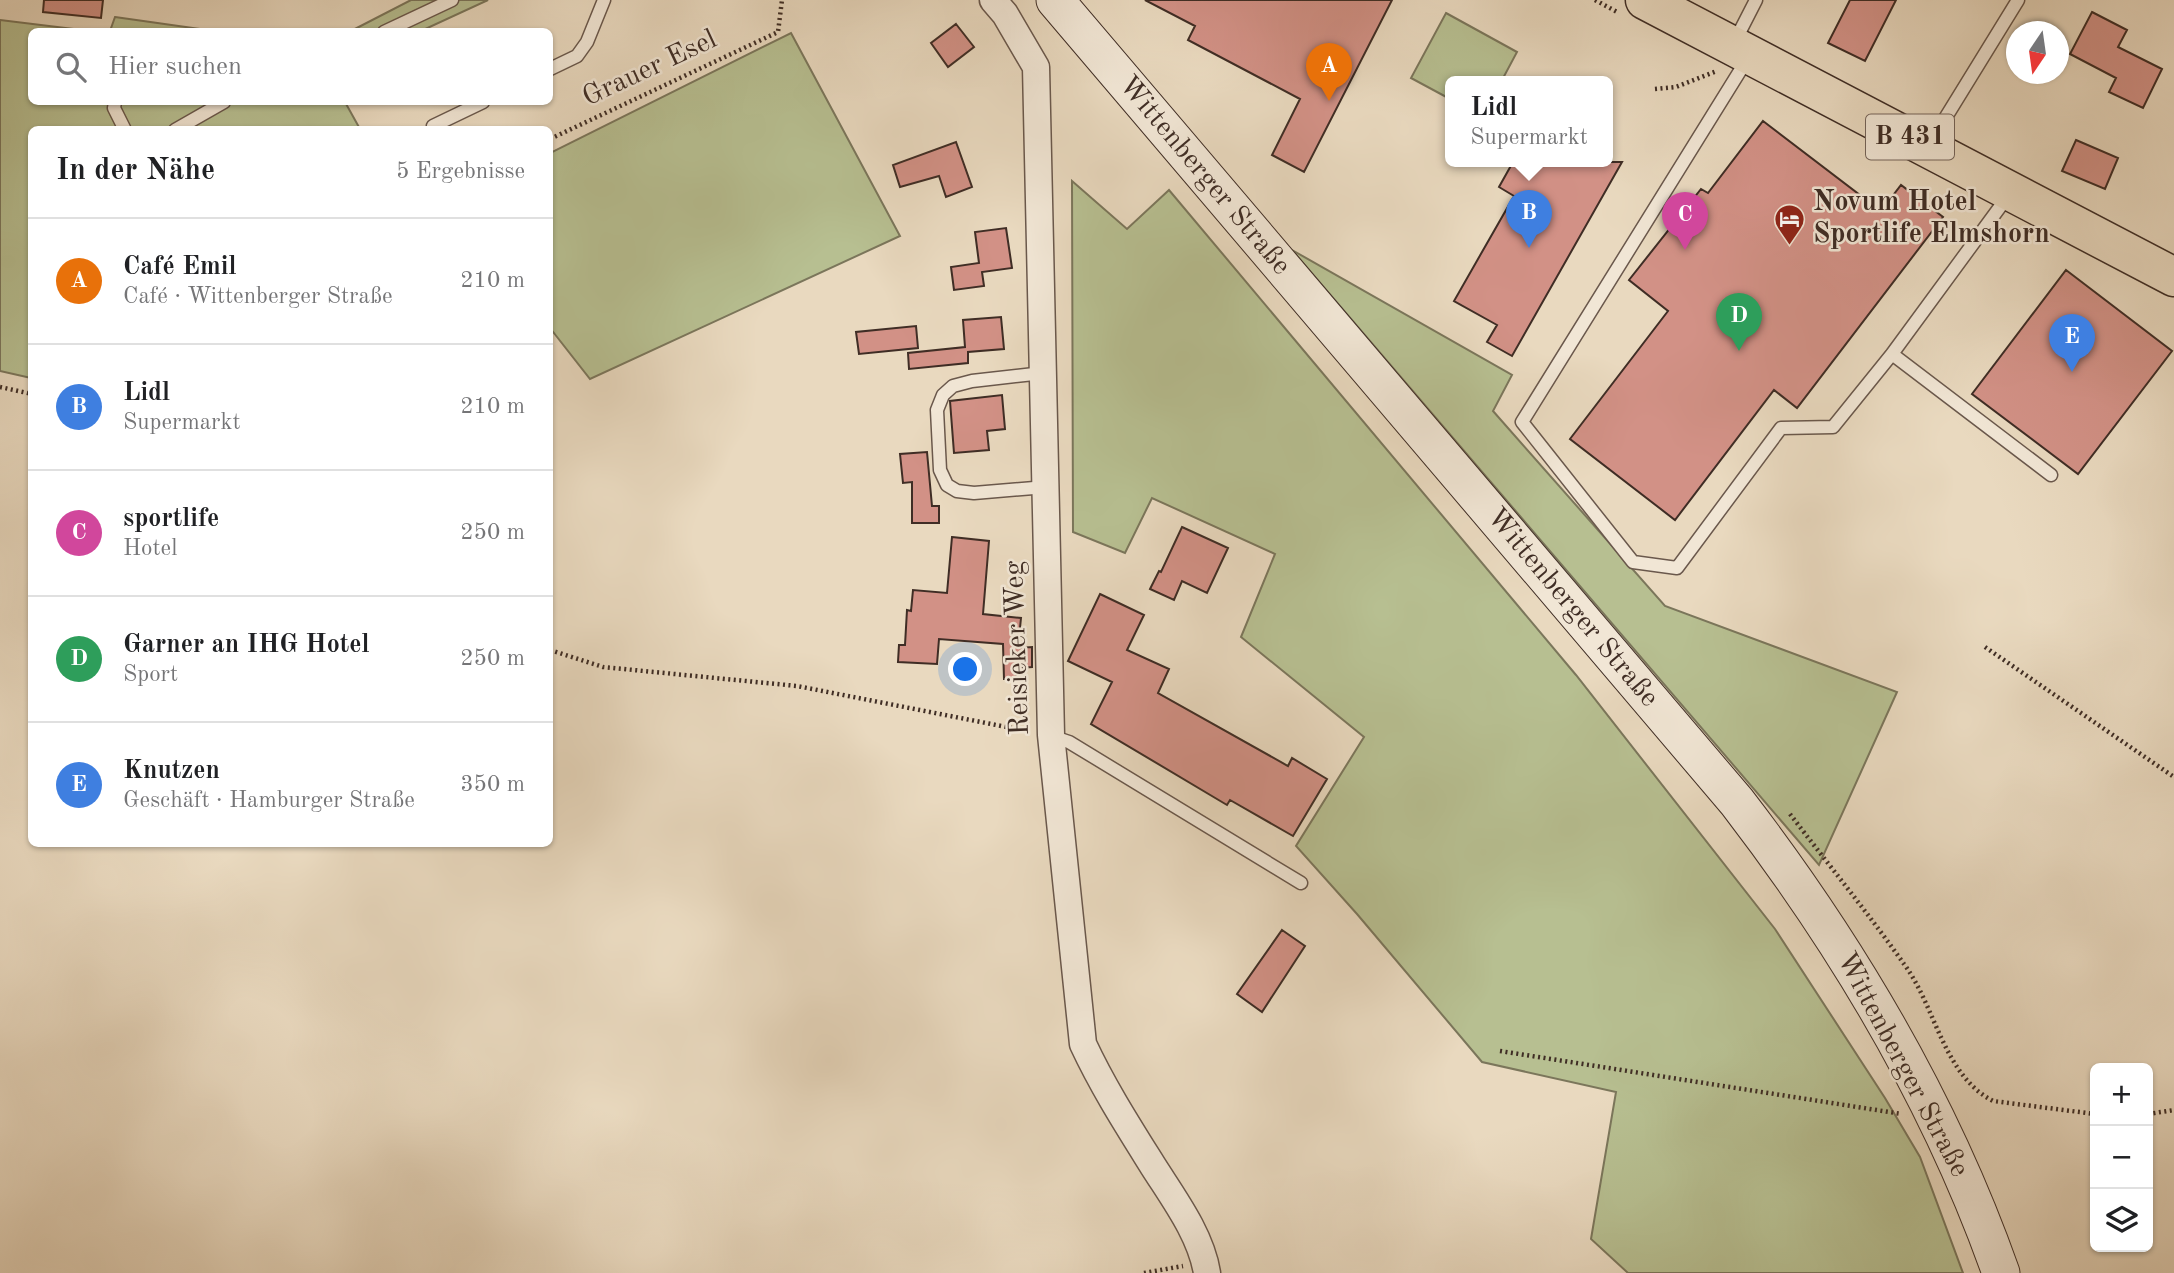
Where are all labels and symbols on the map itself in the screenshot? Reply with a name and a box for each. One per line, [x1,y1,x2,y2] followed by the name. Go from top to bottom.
[2006,21,2069,84] north arrow
[579,26,721,112] street label: Grauer Esel
[1306,43,1352,101] pin: A
[1113,71,1295,281] street label: Wittenberger Straße
[1866,114,1954,160] road number: B 431
[1813,189,2050,249] place label: Novum Hotel Sportlife Elmshorn
[1506,190,1552,248] pin: B
[1662,192,1708,250] pin: C
[1773,202,1807,246] hotel icon: Novum Hotel Sportlife Elmshorn
[1716,293,1762,351] pin: D
[2049,314,2095,372] pin: E
[1481,503,1663,713] street label: Wittenberger Straße
[1001,560,1035,736] street label: Reisieker Weg
[948,652,982,686] your location
[1831,948,1973,1182] street label: Wittenberger Straße

